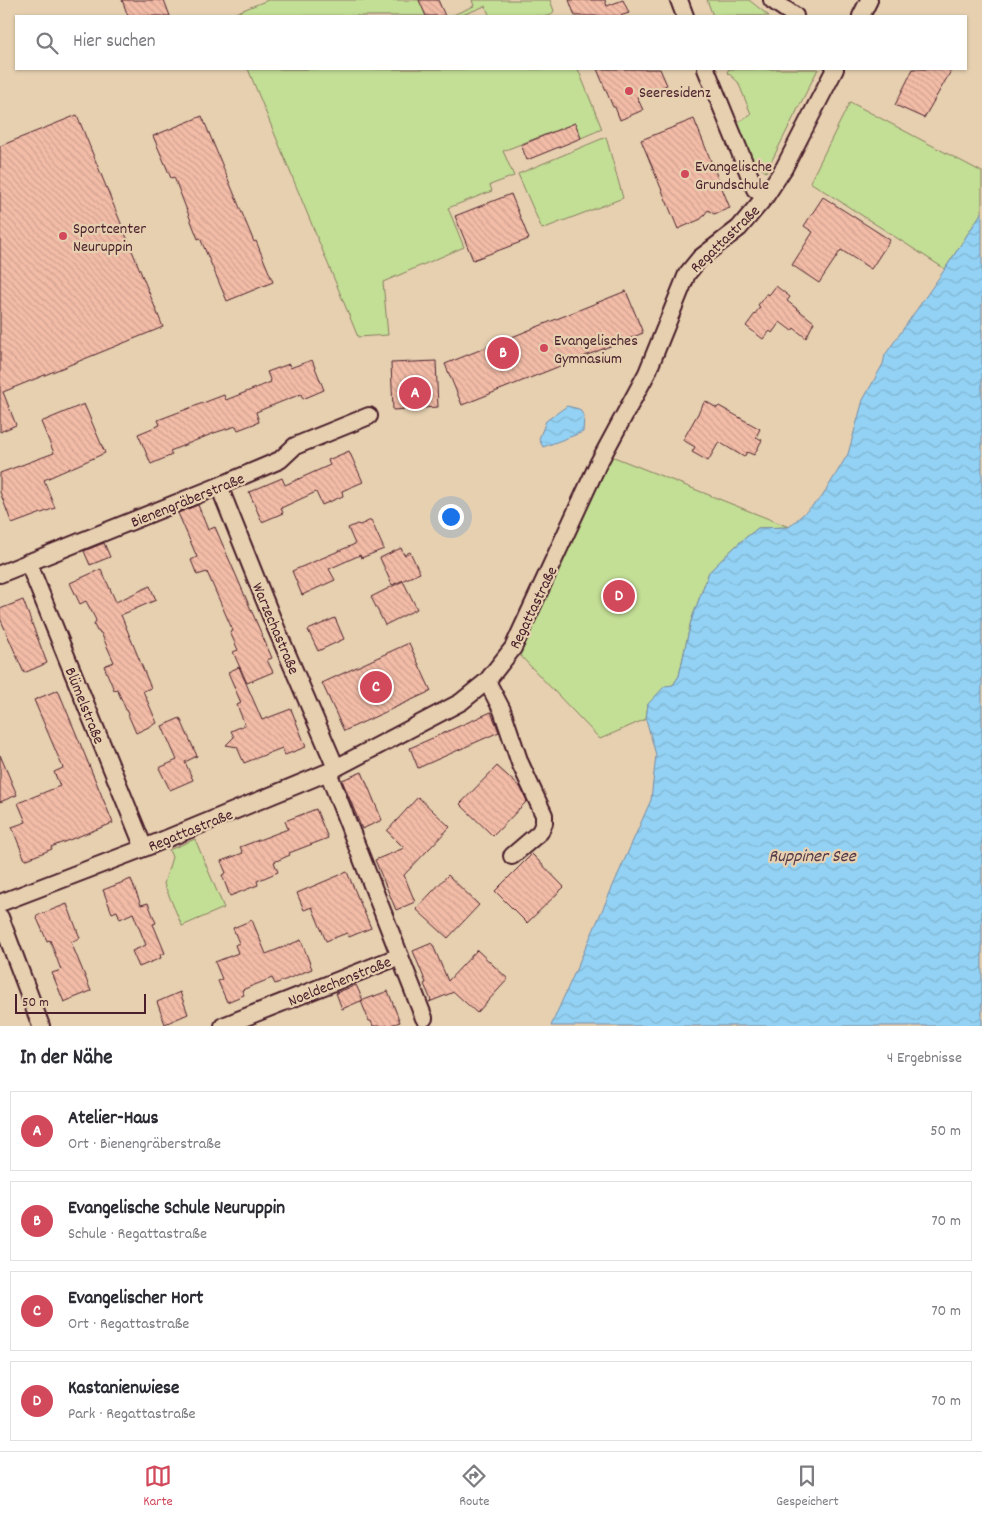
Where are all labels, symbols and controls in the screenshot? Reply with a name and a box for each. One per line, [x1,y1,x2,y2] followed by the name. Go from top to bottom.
[15,15,967,70] search box
[33,29,61,57] icon: search
[73,29,156,56] text: Hier suchen
[639,82,711,105] place label: Seeresidenz
[623,85,635,97] marker: Seeresidenz
[695,156,772,197] place label: Evangelische Grundschule
[679,168,691,180] marker: Evangelische Grundschule
[686,200,766,279] street label: Regattastraße
[73,218,146,259] place label: Sportcenter Neuruppin
[57,230,69,242] marker: Sportcenter Neuruppin
[554,330,638,371] place label: Evangelisches Gymnasium
[487,334,519,372] pin: B
[538,342,550,354] marker: Evangelisches Gymnasium
[399,374,431,412] pin: A
[128,468,248,535] street label: Bienengräberstraße
[438,504,464,530] your location
[504,563,564,653] street label: Regattastraße
[603,577,635,615] pin: D
[245,580,304,678] street label: Warzechastraße
[58,664,109,748] street label: Blümelstraße
[360,668,392,706] pin: C
[145,804,237,859] street label: Regattastraße
[768,845,857,870] water label: Ruppiner See
[285,951,395,1013] street label: Noeldechenstraße
[15,991,146,1014] scale bar
[22,993,49,1013] text: 50 m
[20,1044,112,1074] text: In der Nähe
[887,1047,962,1070] text: 4 Ergebnisse
[68,1106,158,1133] text: Atelier-Haus
[33,1120,41,1143] text: A
[930,1120,961,1143] text: 50 m
[68,1133,221,1156] text: Ort · Bienengräberstraße
[68,1196,285,1223] text: Evangelische Schule Neuruppin
[33,1210,41,1233] text: B
[931,1210,961,1233] text: 70 m
[68,1223,207,1246] text: Schule · Regattastraße
[68,1286,203,1313] text: Evangelischer Hort
[33,1300,41,1323] text: C
[931,1300,961,1323] text: 70 m
[68,1313,189,1336] text: Ort · Regattastraße
[68,1376,179,1403] text: Kastanienwiese
[33,1390,41,1413] text: D
[931,1390,961,1413] text: 70 m
[68,1403,196,1426] text: Park · Regattastraße
[143,1462,173,1512] tab: Karte
[459,1462,490,1512] tab: Route
[776,1462,839,1512] tab: Gespeichert

